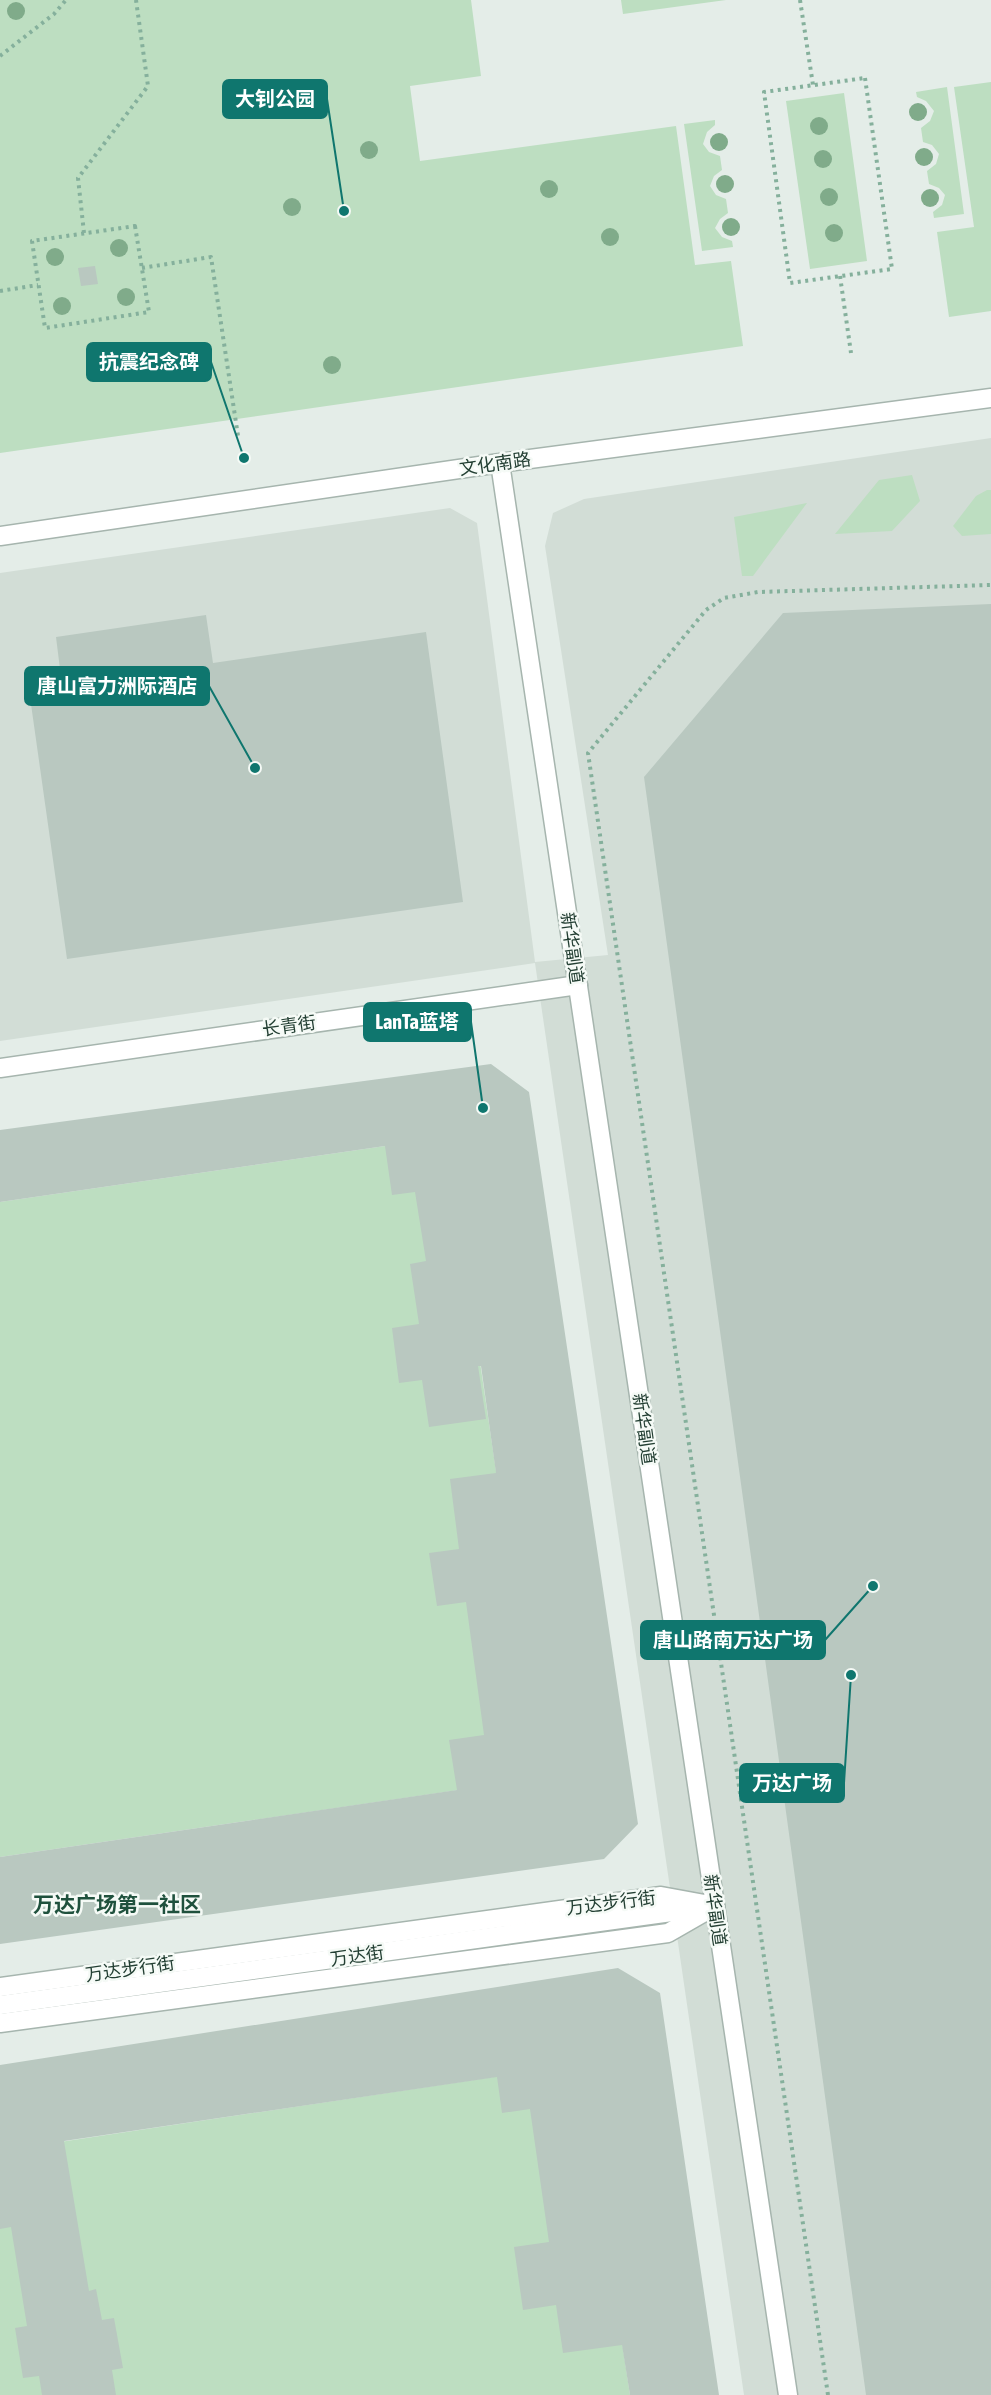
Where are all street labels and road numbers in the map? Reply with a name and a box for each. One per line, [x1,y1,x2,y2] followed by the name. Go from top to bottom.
[458,448,532,479] street label: 文化南路
[557,911,588,985] street label: 新华副道
[261,1011,317,1040] street label: 长青街
[629,1392,660,1466] street label: 新华副道
[700,1873,731,1947] street label: 新华副道
[565,1887,657,1918] street label: 万达步行街
[329,1941,385,1970] street label: 万达街
[84,1952,176,1985] street label: 万达步行街

